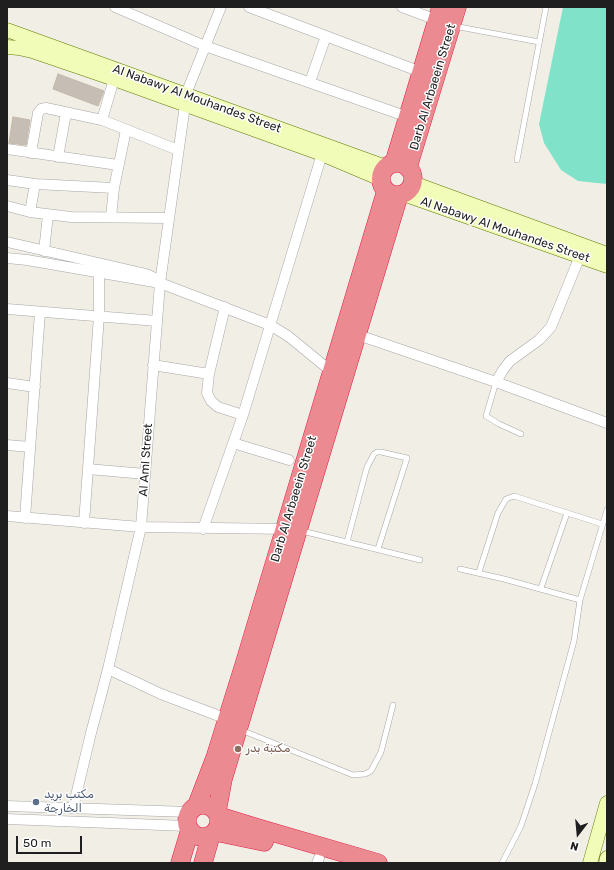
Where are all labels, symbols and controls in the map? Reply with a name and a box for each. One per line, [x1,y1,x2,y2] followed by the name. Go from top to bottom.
[407,22,459,152] street label: Darb Al Arbaeein Street
[111,62,283,136] street label: Al Nabawy Al Mouhandes Street
[418,194,592,266] street label: Al Nabawy Al Mouhandes Street
[136,423,156,497] street label: Al Aml Street
[268,434,320,564] street label: Darb Al Arbaeein Street
[246,742,290,756] place label: مكتبة بدر
[233,744,243,754] marker: مكتبة بدر
[44,788,94,816] place label: مكتب بريد الخارجة
[31,797,41,807] marker: مكتب بريد الخارجة
[558,814,598,854] north arrow
[18,828,84,854] scale bar
[23,836,51,850] text: 50 m
[569,839,580,853] text: N

